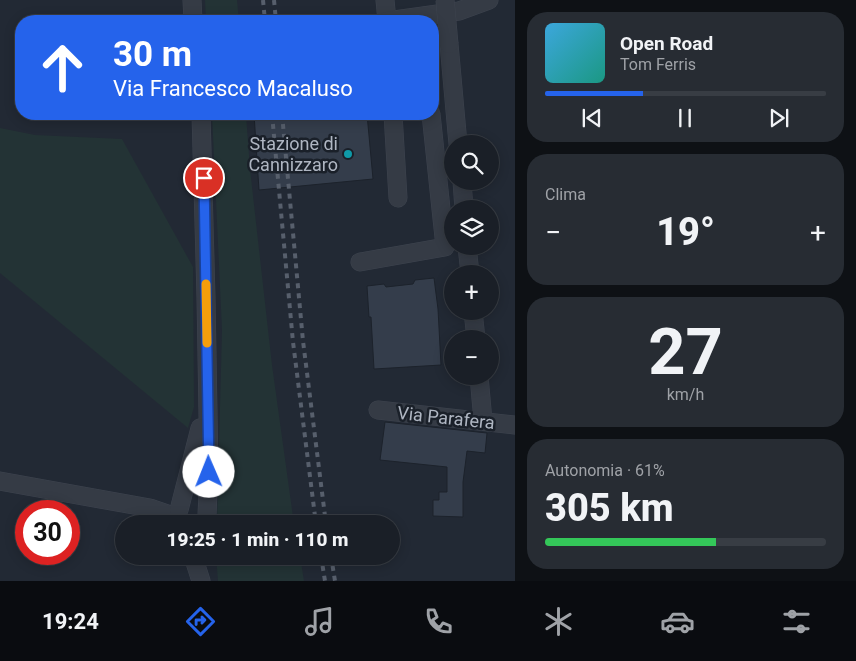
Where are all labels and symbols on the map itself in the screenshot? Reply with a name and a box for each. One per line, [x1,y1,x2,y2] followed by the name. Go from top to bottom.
[248,133,338,175] place label: Stazione di Cannizzaro
[342,148,354,160] marker: Stazione di Cannizzaro
[183,157,225,199] pin
[396,402,496,433] street label: Via Parafera
[182,445,234,497] position arrow
[15,500,80,565] speed limit sign: 30

